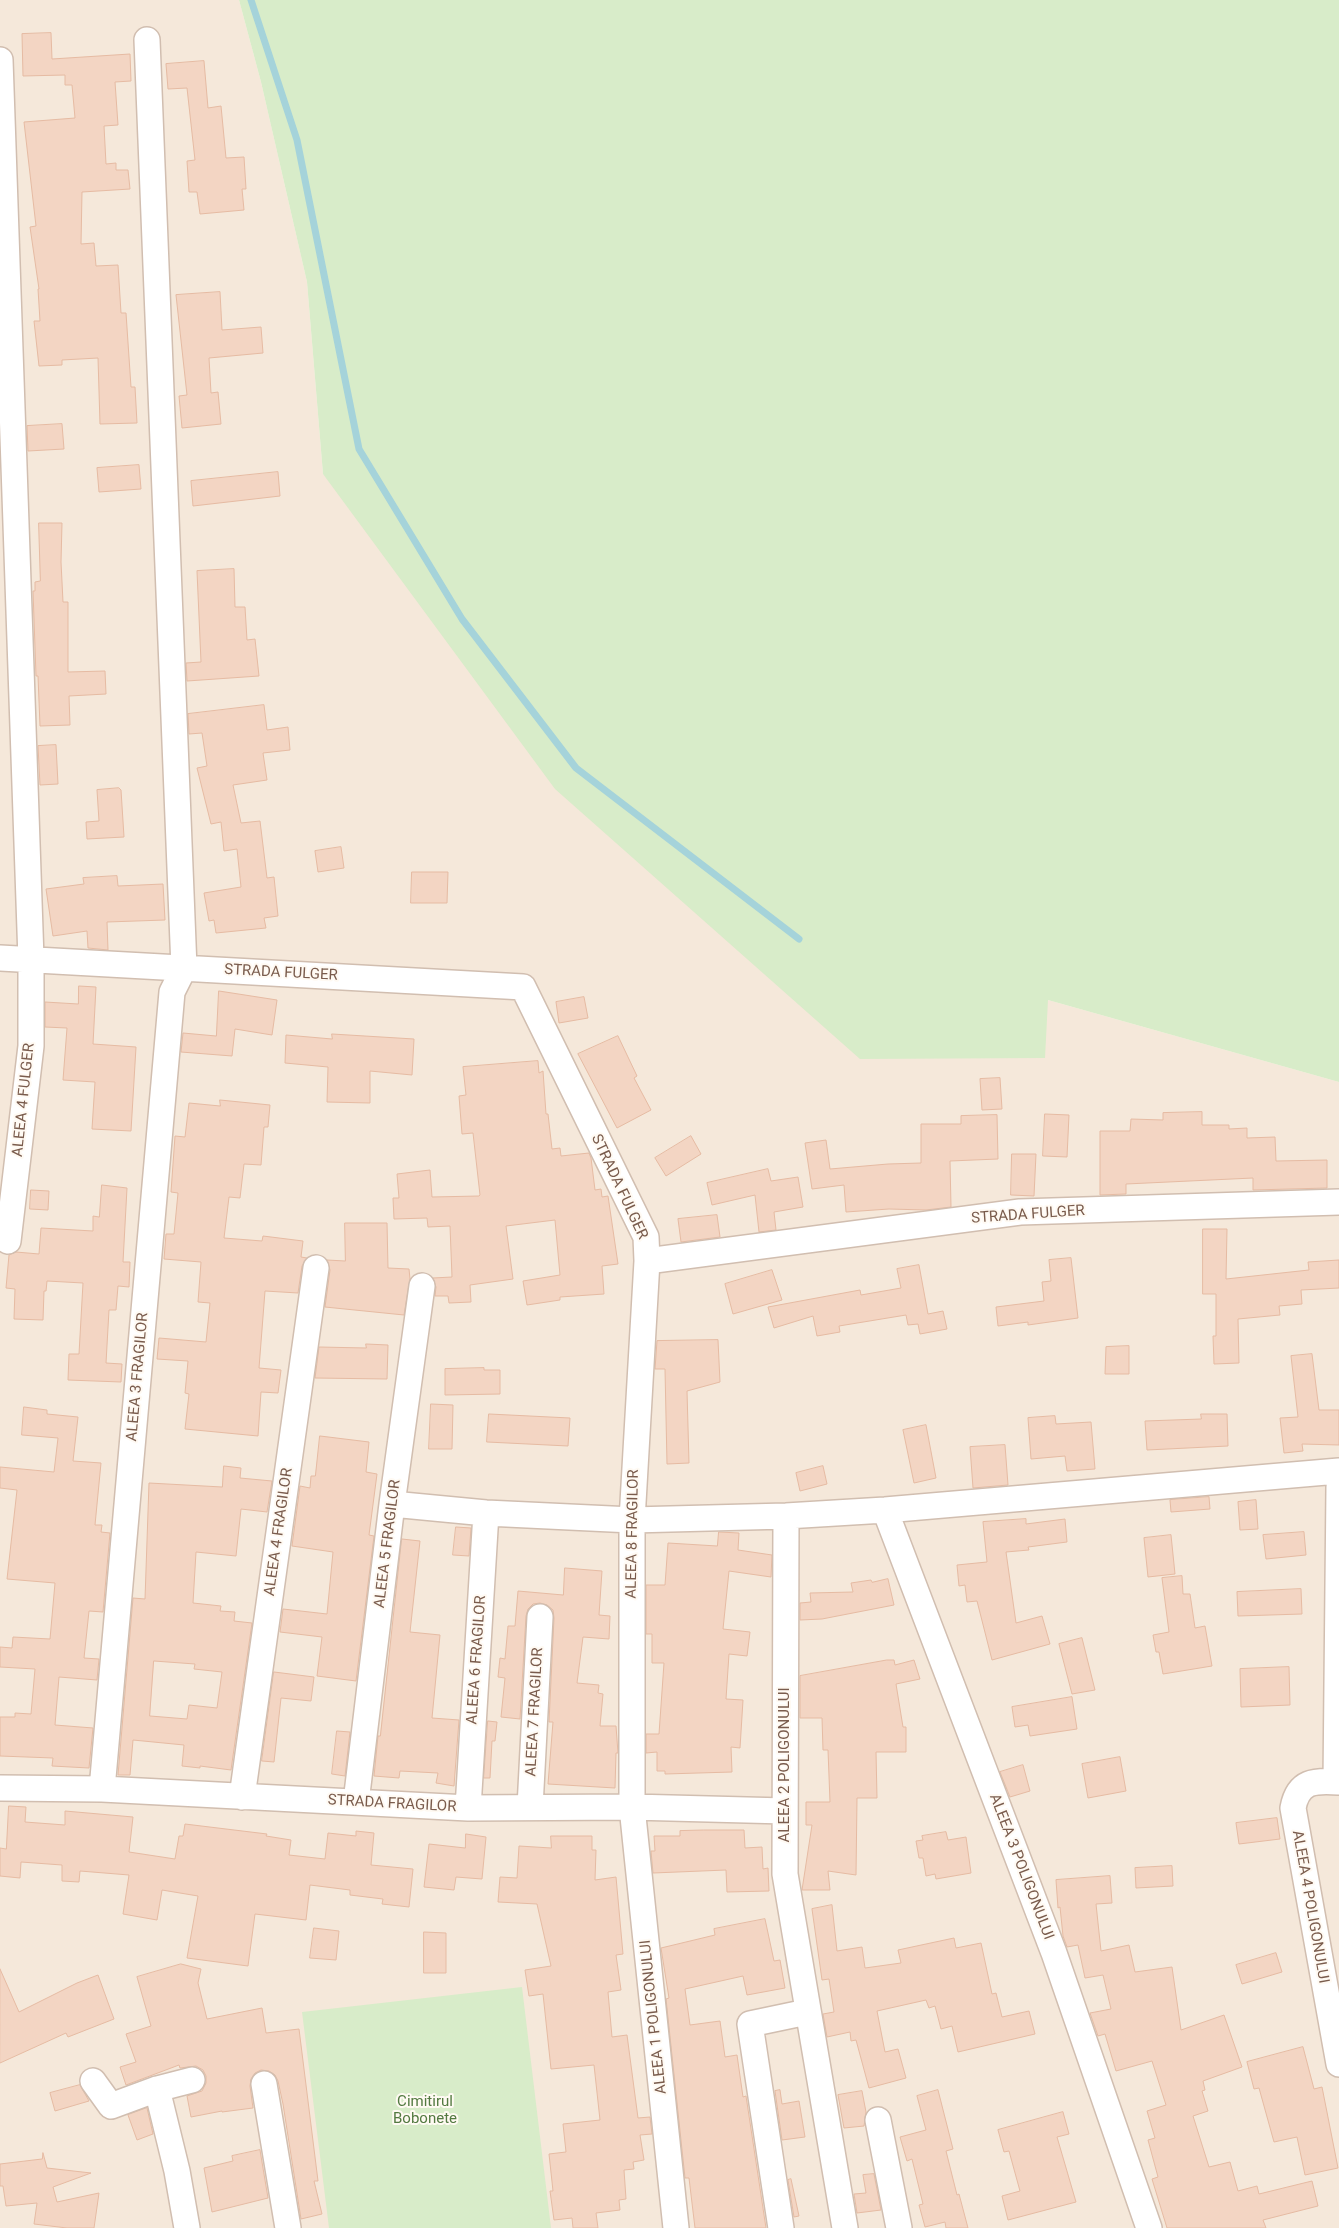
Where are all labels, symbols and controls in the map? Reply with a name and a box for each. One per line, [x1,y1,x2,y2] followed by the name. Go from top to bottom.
[224,961,338,985] street label: STRADA FULGER
[9,1042,39,1158] street label: ALEEA 4 FULGER
[587,1132,651,1242] street label: STRADA FULGER
[971,1202,1085,1228] street label: STRADA FULGER
[123,1312,153,1442] street label: ALEEA 3 FRAGILOR
[261,1467,297,1597] street label: ALEEA 4 FRAGILOR
[623,1469,643,1599] street label: ALEEA 8 FRAGILOR
[371,1479,405,1609] street label: ALEEA 5 FRAGILOR
[464,1595,490,1725] street label: ALEEA 6 FRAGILOR
[523,1647,547,1777] street label: ALEEA 7 FRAGILOR
[776,1688,794,1842] street label: ALEEA 2 POLIGONULUI
[985,1791,1057,1943] street label: ALEEA 3 POLIGONULUI
[327,1792,457,1816] street label: STRADA FRAGILOR
[1288,1829,1332,1985] street label: ALEEA 4 POLIGONULUI
[637,1939,671,2095] street label: ALEEA 1 POLIGONULUI
[393,2093,457,2128] park label: Cimitirul Bobonete

